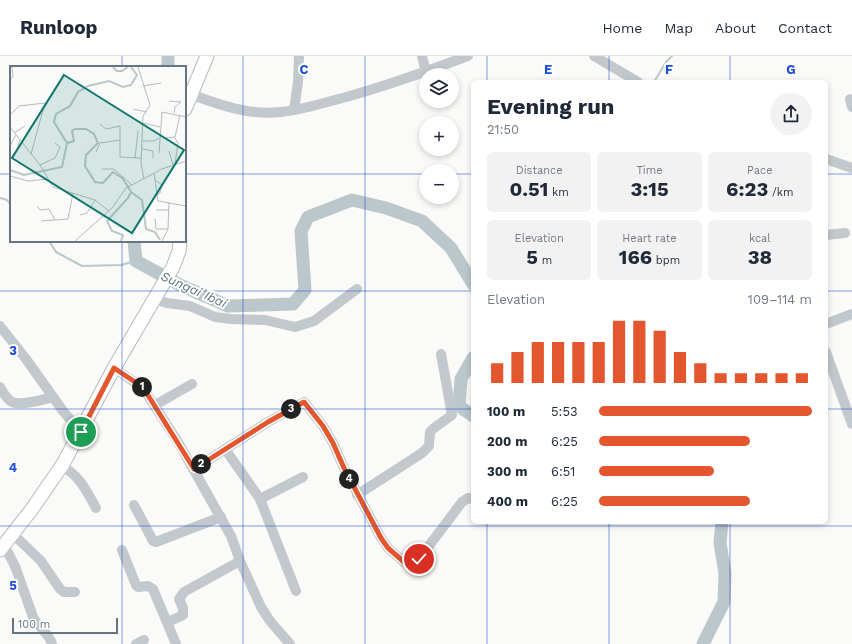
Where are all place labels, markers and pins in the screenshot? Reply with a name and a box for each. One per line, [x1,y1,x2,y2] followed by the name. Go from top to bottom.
[132,377,152,397] pin: 1
[281,399,301,419] pin: 3
[64,415,98,449] pin
[191,454,211,474] pin: 2
[339,469,359,489] pin: 4
[402,542,436,576] pin

